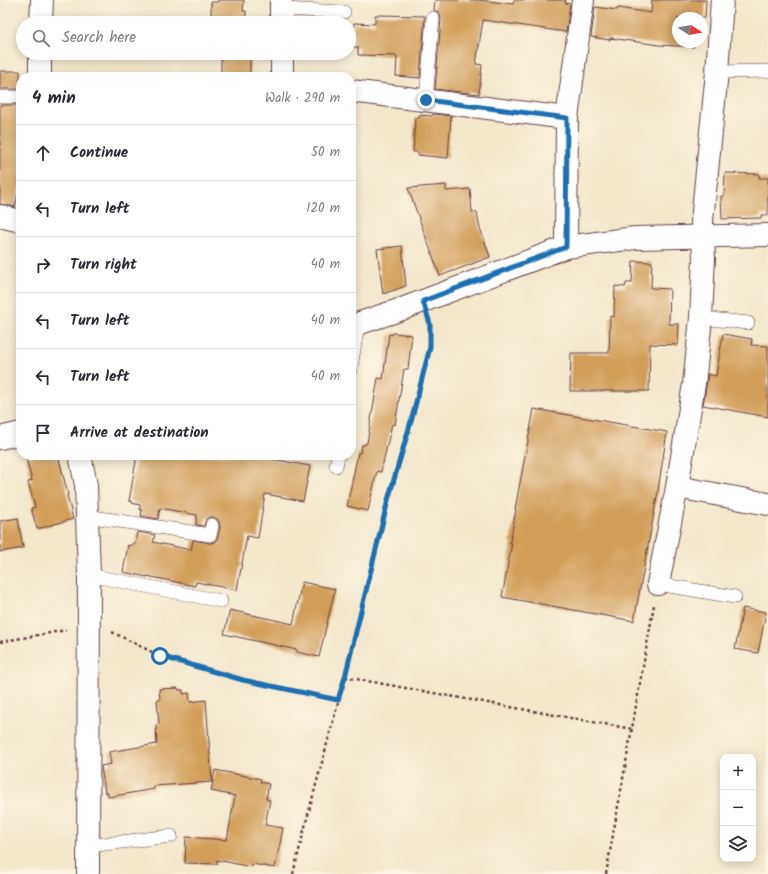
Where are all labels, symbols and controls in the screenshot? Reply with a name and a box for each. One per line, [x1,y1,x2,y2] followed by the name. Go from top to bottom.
[672,12,708,48] north arrow
[16,16,356,60] search box
[62,26,136,50] text: Search here
[30,27,52,49] icon: search
[32,85,76,112] text: 4 min
[265,88,340,109] text: Walk · 290 m
[417,91,435,109] route end
[70,141,128,165] text: Continue
[32,142,54,164] icon: ahead
[311,142,340,163] text: 50 m
[70,197,130,221] text: Turn left
[32,198,54,220] icon: left
[306,198,340,219] text: 120 m
[70,253,137,277] text: Turn right
[32,254,54,276] icon: right
[311,254,340,275] text: 40 m
[70,309,130,333] text: Turn left
[32,310,54,332] icon: left
[311,310,340,331] text: 40 m
[70,365,130,389] text: Turn left
[32,366,54,388] icon: left
[311,366,340,387] text: 40 m
[70,421,209,445] text: Arrive at destination
[32,422,54,444] icon: arrive
[151,647,169,665] route start
[720,754,756,862] map controls
[720,754,756,790] button: +
[720,790,756,826] button: −
[720,826,756,862] button: layers

